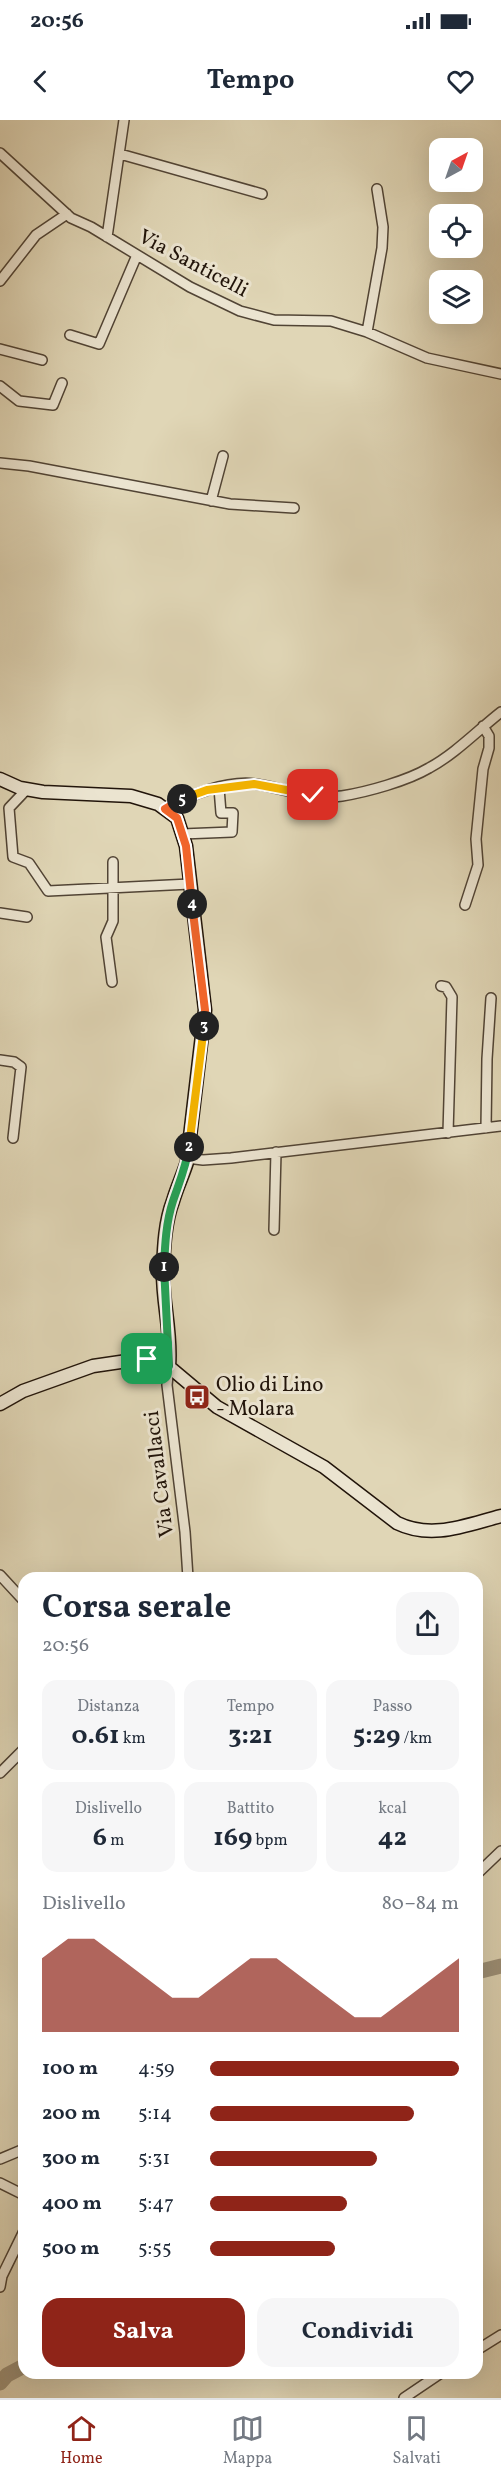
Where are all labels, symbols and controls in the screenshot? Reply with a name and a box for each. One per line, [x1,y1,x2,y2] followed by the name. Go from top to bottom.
[30,6,84,37] text: 20:56
[207,62,294,100] text: Tempo
[24,65,57,98] icon: back
[444,65,477,98] icon: heart
[429,138,483,192] north arrow
[429,138,483,324] map controls
[429,204,483,258] button: locate
[133,223,253,305] street label: Via Santicelli
[429,270,483,324] button: layers
[287,769,338,820] pin
[296,778,329,811] icon: check
[167,784,197,814] pin: 5
[178,788,186,810] text: 5
[177,889,207,919] pin: 4
[187,893,197,915] text: 4
[189,1011,219,1041] pin: 3
[200,1015,208,1037] text: 3
[174,1132,204,1162] pin: 2
[185,1136,193,1158] text: 2
[149,1252,179,1282] pin: 1
[161,1256,167,1278] text: 1
[121,1333,172,1384] pin
[130,1342,163,1375] icon: arrive
[216,1371,323,1424] place label: Olio di Lino - Molara
[182,1382,212,1412] bus stop icon: Olio di Lino - Molara
[138,1409,182,1539] street label: Via Cavallacci
[42,1586,231,1632] text: Corsa serale
[396,1592,459,1655] button: share
[42,1632,89,1660] text: 20:56
[77,1696,140,1718] text: Distanza
[227,1696,274,1718] text: Tempo
[373,1696,412,1718] text: Passo
[71,1718,120,1754] text: 0.61
[228,1718,273,1754] text: 3:21
[353,1718,400,1754] text: 5:29
[120,1728,146,1750] text: km
[400,1728,432,1750] text: /km
[75,1798,142,1820] text: Dislivello
[227,1798,274,1820] text: Battito
[378,1798,407,1820] text: kcal
[93,1820,107,1856] text: 6
[213,1820,252,1856] text: 169
[378,1820,407,1856] text: 42
[107,1830,124,1852] text: m
[252,1830,288,1852] text: bpm
[42,1890,126,1918] text: Dislivello
[382,1890,459,1918] text: 80–84 m
[42,2055,98,2083] text: 100 m
[138,2055,174,2083] text: 4:59
[42,2100,100,2128] text: 200 m
[138,2100,172,2128] text: 5:14
[42,2145,100,2173] text: 300 m
[138,2145,170,2173] text: 5:31
[42,2190,102,2218] text: 400 m
[138,2190,174,2218] text: 5:47
[42,2235,100,2263] text: 500 m
[138,2235,172,2263] text: 5:55
[42,2298,245,2367] button: Salva
[257,2298,459,2367] button: Condividi
[60,2412,103,2470] tab: Home
[223,2412,272,2470] tab: Mappa
[393,2412,441,2470] tab: Salvati

